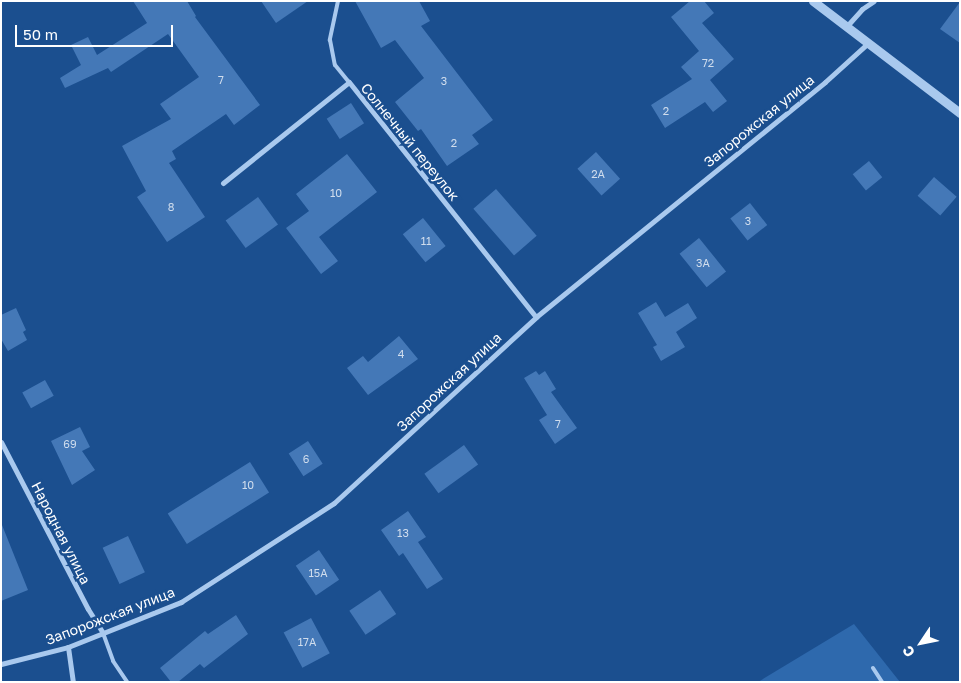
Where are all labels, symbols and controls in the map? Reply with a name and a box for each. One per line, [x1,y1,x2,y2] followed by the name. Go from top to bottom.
[18,15,175,47] scale bar
[23,25,58,43] text: 50 m
[702,56,714,70] house number: 72
[700,71,818,171] street label: Запорожская улица
[218,73,224,87] house number: 7
[441,74,447,88] house number: 3
[357,80,463,204] street label: Солнечный переулок
[663,104,669,118] house number: 2
[451,136,457,150] house number: 2
[591,167,605,181] house number: 2А
[330,186,342,200] house number: 10
[168,200,174,214] house number: 8
[745,214,751,228] house number: 3
[421,234,431,248] house number: 11
[696,256,710,270] house number: 3А
[393,329,505,435] street label: Запорожская улица
[398,347,404,361] house number: 4
[555,417,561,431] house number: 7
[63,437,77,451] house number: 69
[303,452,309,466] house number: 6
[242,478,254,492] house number: 10
[28,479,94,587] street label: Народная улица
[397,526,409,540] house number: 13
[308,566,328,580] house number: 15А
[43,584,177,648] street label: Запорожская улица
[896,618,946,668] north arrow
[298,635,316,649] house number: 17А
[898,643,918,661] text: С

